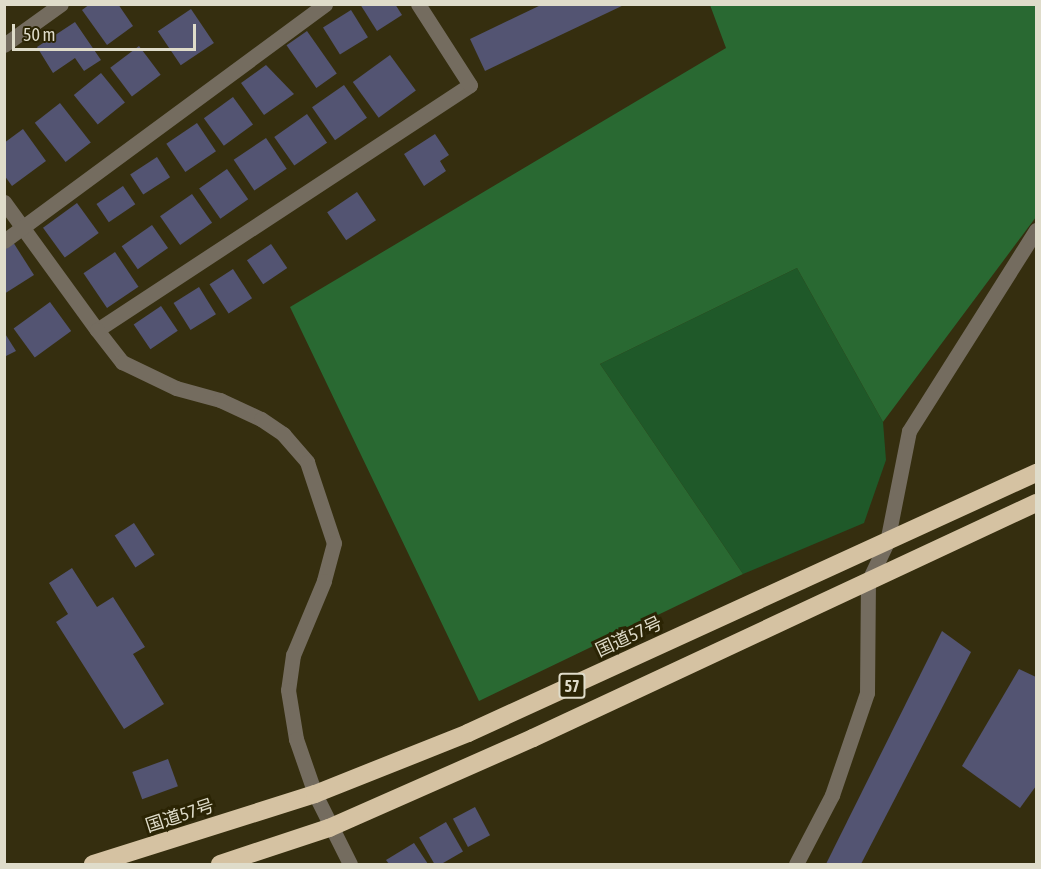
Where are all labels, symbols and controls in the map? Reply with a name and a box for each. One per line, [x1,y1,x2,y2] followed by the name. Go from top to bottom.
[15,12,200,50] scale bar
[23,24,55,45] text: 50 m
[592,612,666,662] street label: 国道57号
[557,673,587,699] road number: 57
[143,795,217,837] street label: 国道57号

